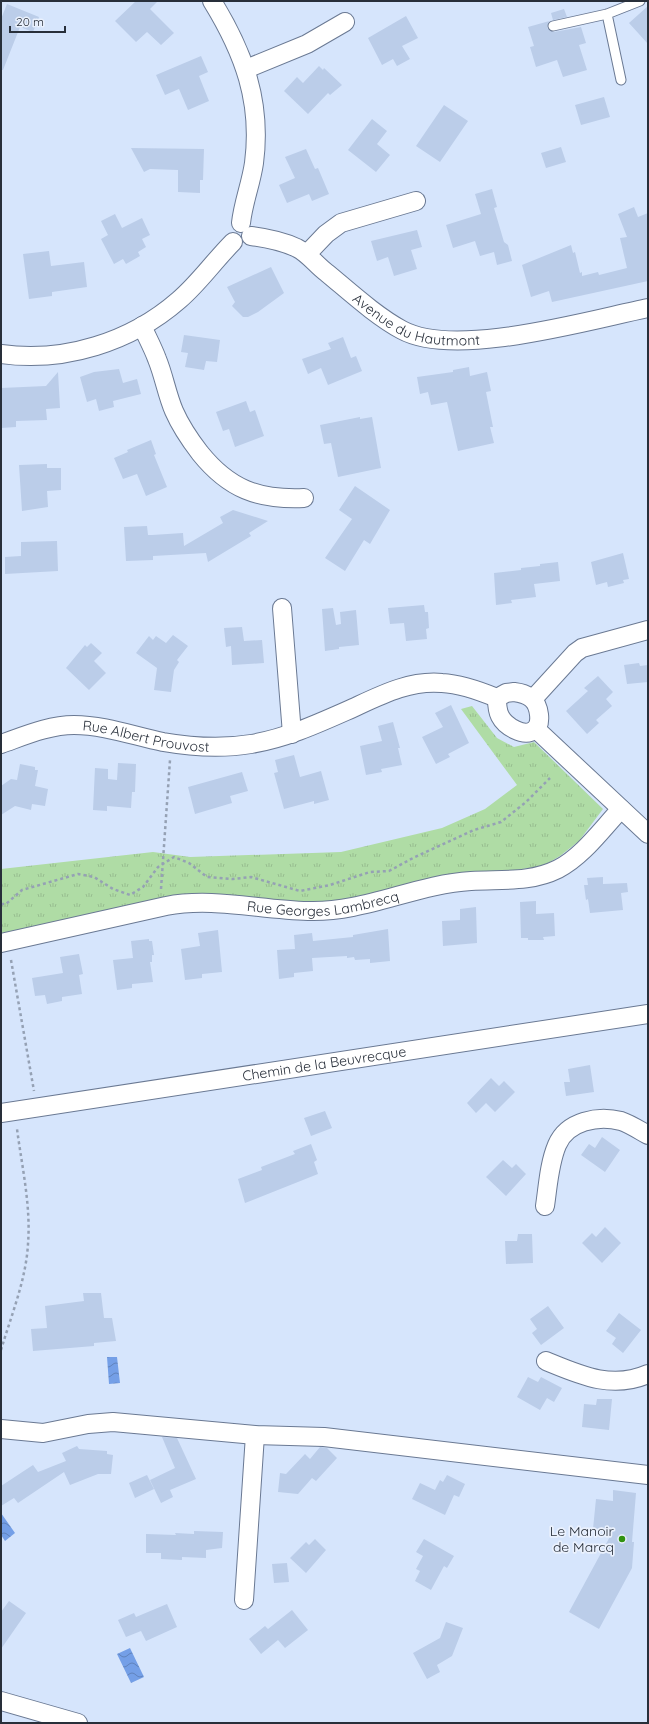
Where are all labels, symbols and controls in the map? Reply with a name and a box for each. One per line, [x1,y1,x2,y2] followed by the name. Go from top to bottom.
[10,8,65,34] scale bar
[16,14,44,29] text: 20 m
[349,289,481,350] street label: Avenue du Hautmont
[82,716,210,756] street label: Rue Albert Prouvost
[246,887,401,920] street label: Rue Georges Lambrecq
[241,1042,408,1085] street label: Chemin de la Beuvrecque
[550,1522,615,1556] place label: Le Manoir de Marcq
[617,1534,627,1544] marker: Le Manoir de Marcq

